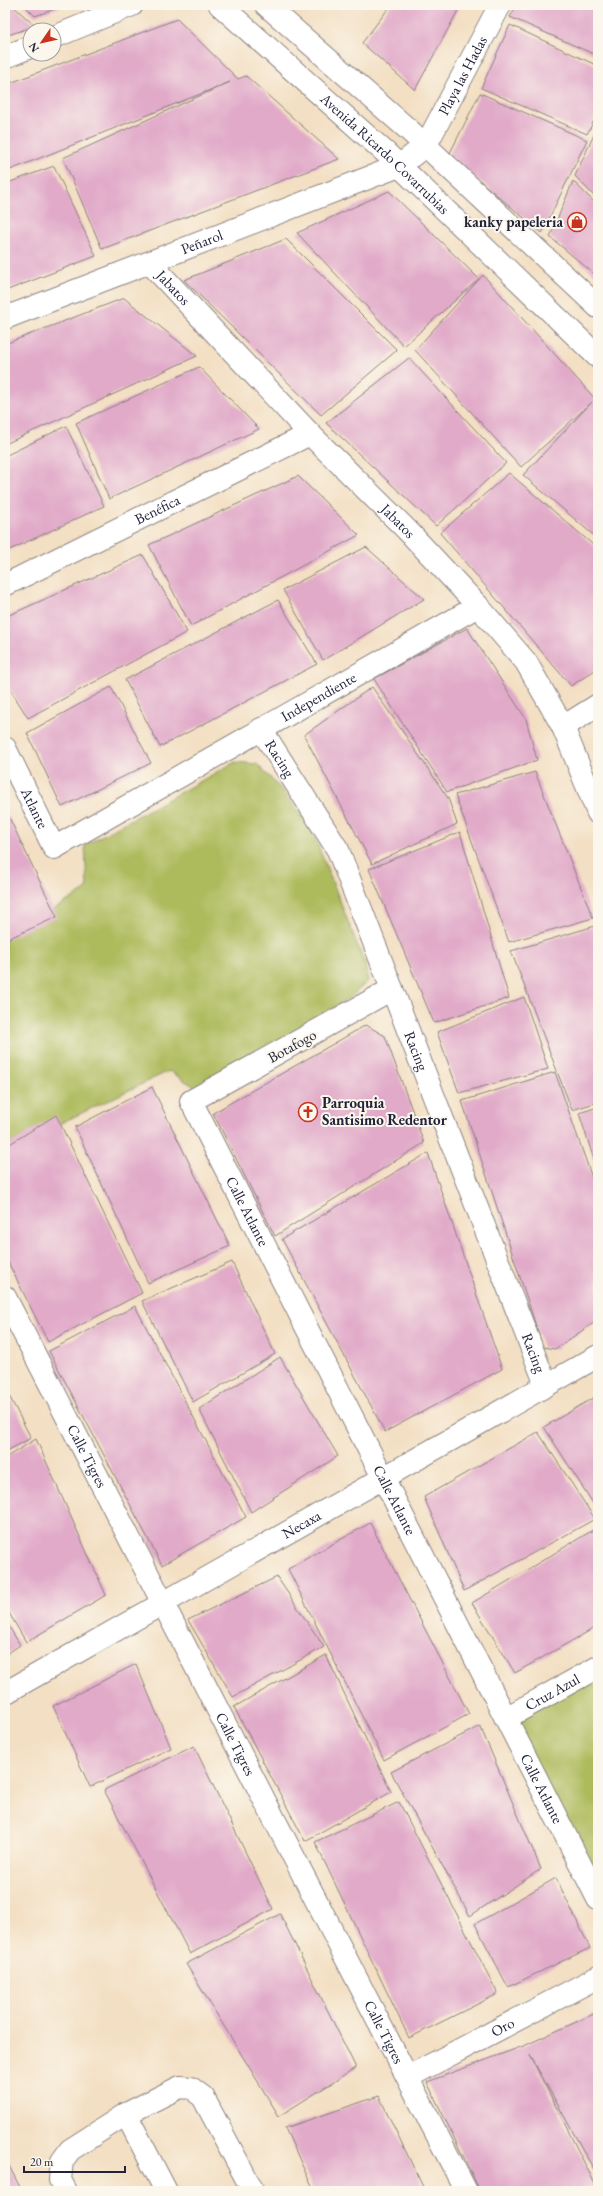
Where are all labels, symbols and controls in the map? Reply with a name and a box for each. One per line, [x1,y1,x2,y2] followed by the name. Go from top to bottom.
[22,22,62,62] north arrow
[433,32,491,118] street label: Playa las Hadas
[25,40,42,55] text: N
[316,88,454,218] street label: Avenida Ricardo Covarrubias
[566,211,588,233] shop icon: kanky papeleria
[464,212,563,231] place label: kanky papeleria
[178,225,226,258] street label: Peñarol
[151,264,195,309] street label: Jabatos
[131,490,183,528] street label: Benéfica
[375,498,420,542] street label: Jabatos
[277,667,360,726] street label: Independiente
[261,736,299,781] street label: Racing
[16,783,53,832] street label: Atlante
[264,1024,319,1067] street label: Botafogo
[400,1028,433,1074] street label: Racing
[322,1093,448,1129] place label: Parroquia Santisimo Redentor
[297,1101,319,1123] church icon: Parroquia Santisimo Redentor
[222,1173,274,1249] street label: Calle Atlante
[518,1330,550,1376] street label: Racing
[63,1421,112,1491] street label: Calle Tigres
[369,1462,421,1538] street label: Calle Atlante
[278,1506,324,1543] street label: Necaxa
[521,1669,583,1715] street label: Cruz Azul
[212,1709,260,1779] street label: Calle Tigres
[516,1750,568,1827] street label: Calle Atlante
[360,1997,409,2067] street label: Calle Tigres
[487,2013,517,2041] street label: Oro
[24,2148,125,2174] scale bar
[30,2154,54,2170] text: 20 m

